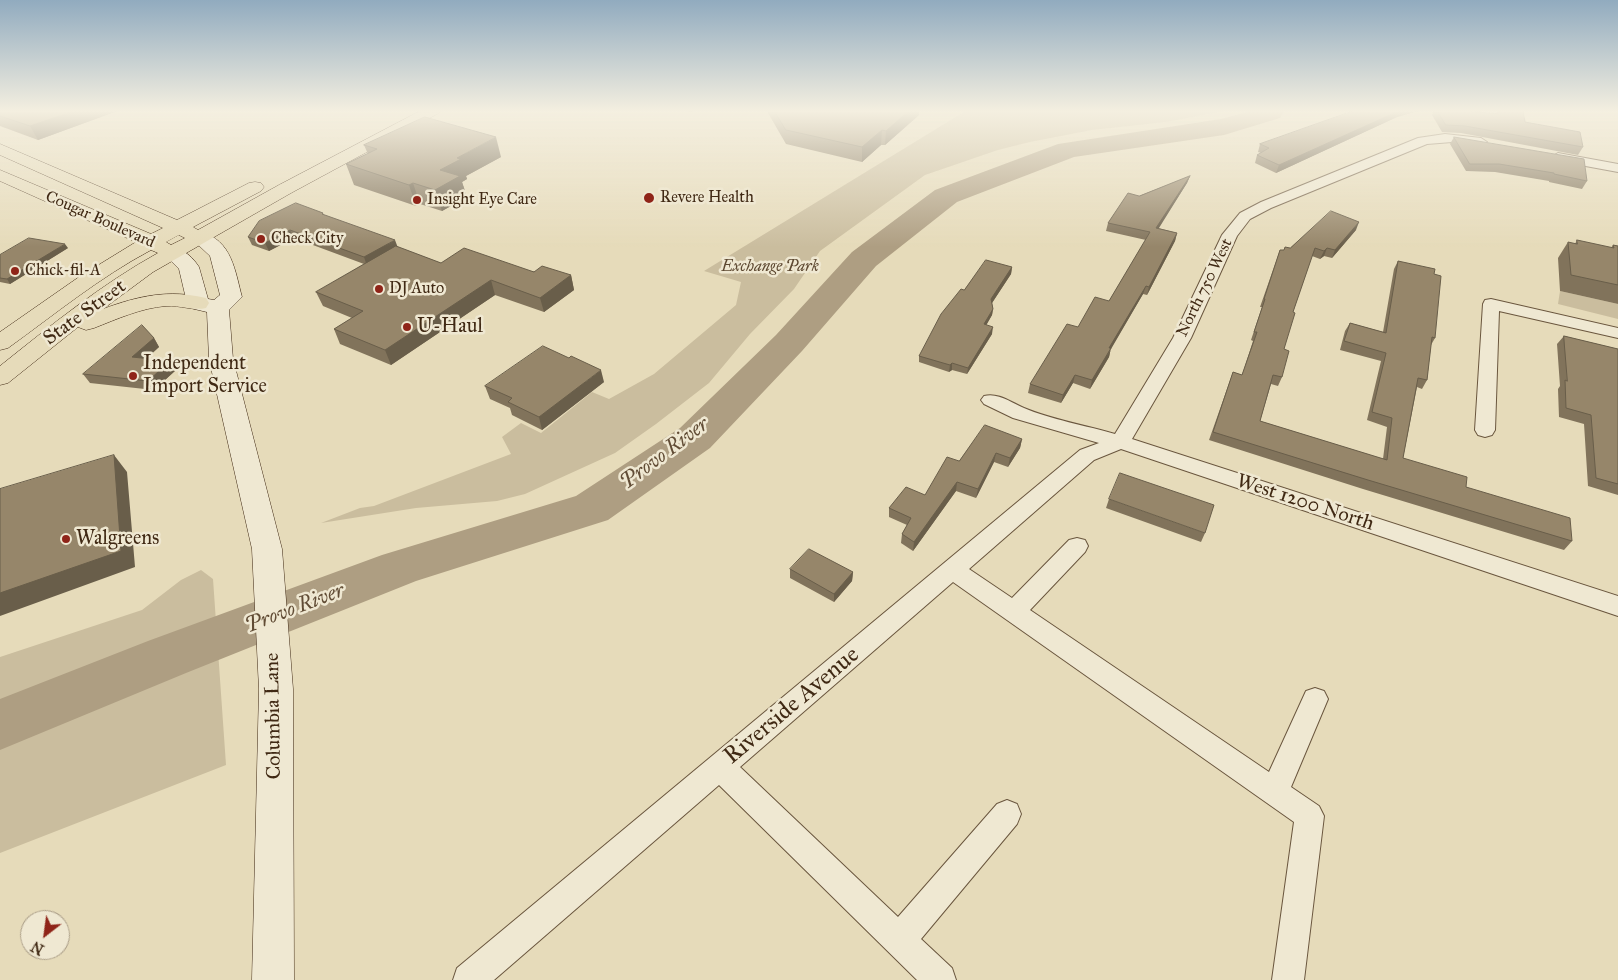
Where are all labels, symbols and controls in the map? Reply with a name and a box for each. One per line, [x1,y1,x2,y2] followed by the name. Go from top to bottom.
[42,187,158,253] street label: Cougar Boulevard
[660,188,754,208] place label: Revere Health
[427,190,537,210] place label: Insight Eye Care
[642,191,656,205] marker: Revere Health
[411,194,423,206] marker: Insight Eye Care
[271,229,343,249] place label: Check City
[255,233,267,245] marker: Check City
[1173,236,1237,340] street label: North 750 West
[721,257,819,277] park label: Exchange Park
[25,261,101,281] place label: Chick-fil-A
[9,265,21,277] marker: Chick-fil-A
[39,275,131,351] street label: State Street
[389,279,444,299] place label: DJ Auto
[373,283,385,295] marker: DJ Auto
[417,315,483,339] place label: U-Haul
[401,321,413,333] marker: U-Haul
[143,352,267,399] place label: Independent Import Service
[127,370,139,382] marker: Independent Import Service
[616,413,714,495] water label: Provo River
[1233,469,1377,537] street label: West 1200 North
[76,527,159,551] place label: Walgreens
[60,533,72,545] marker: Walgreens
[242,579,348,639] water label: Provo River
[718,641,866,771] street label: Riverside Avenue
[261,652,287,780] street label: Columbia Lane
[20,910,70,960] north arrow
[28,937,47,958] text: N

